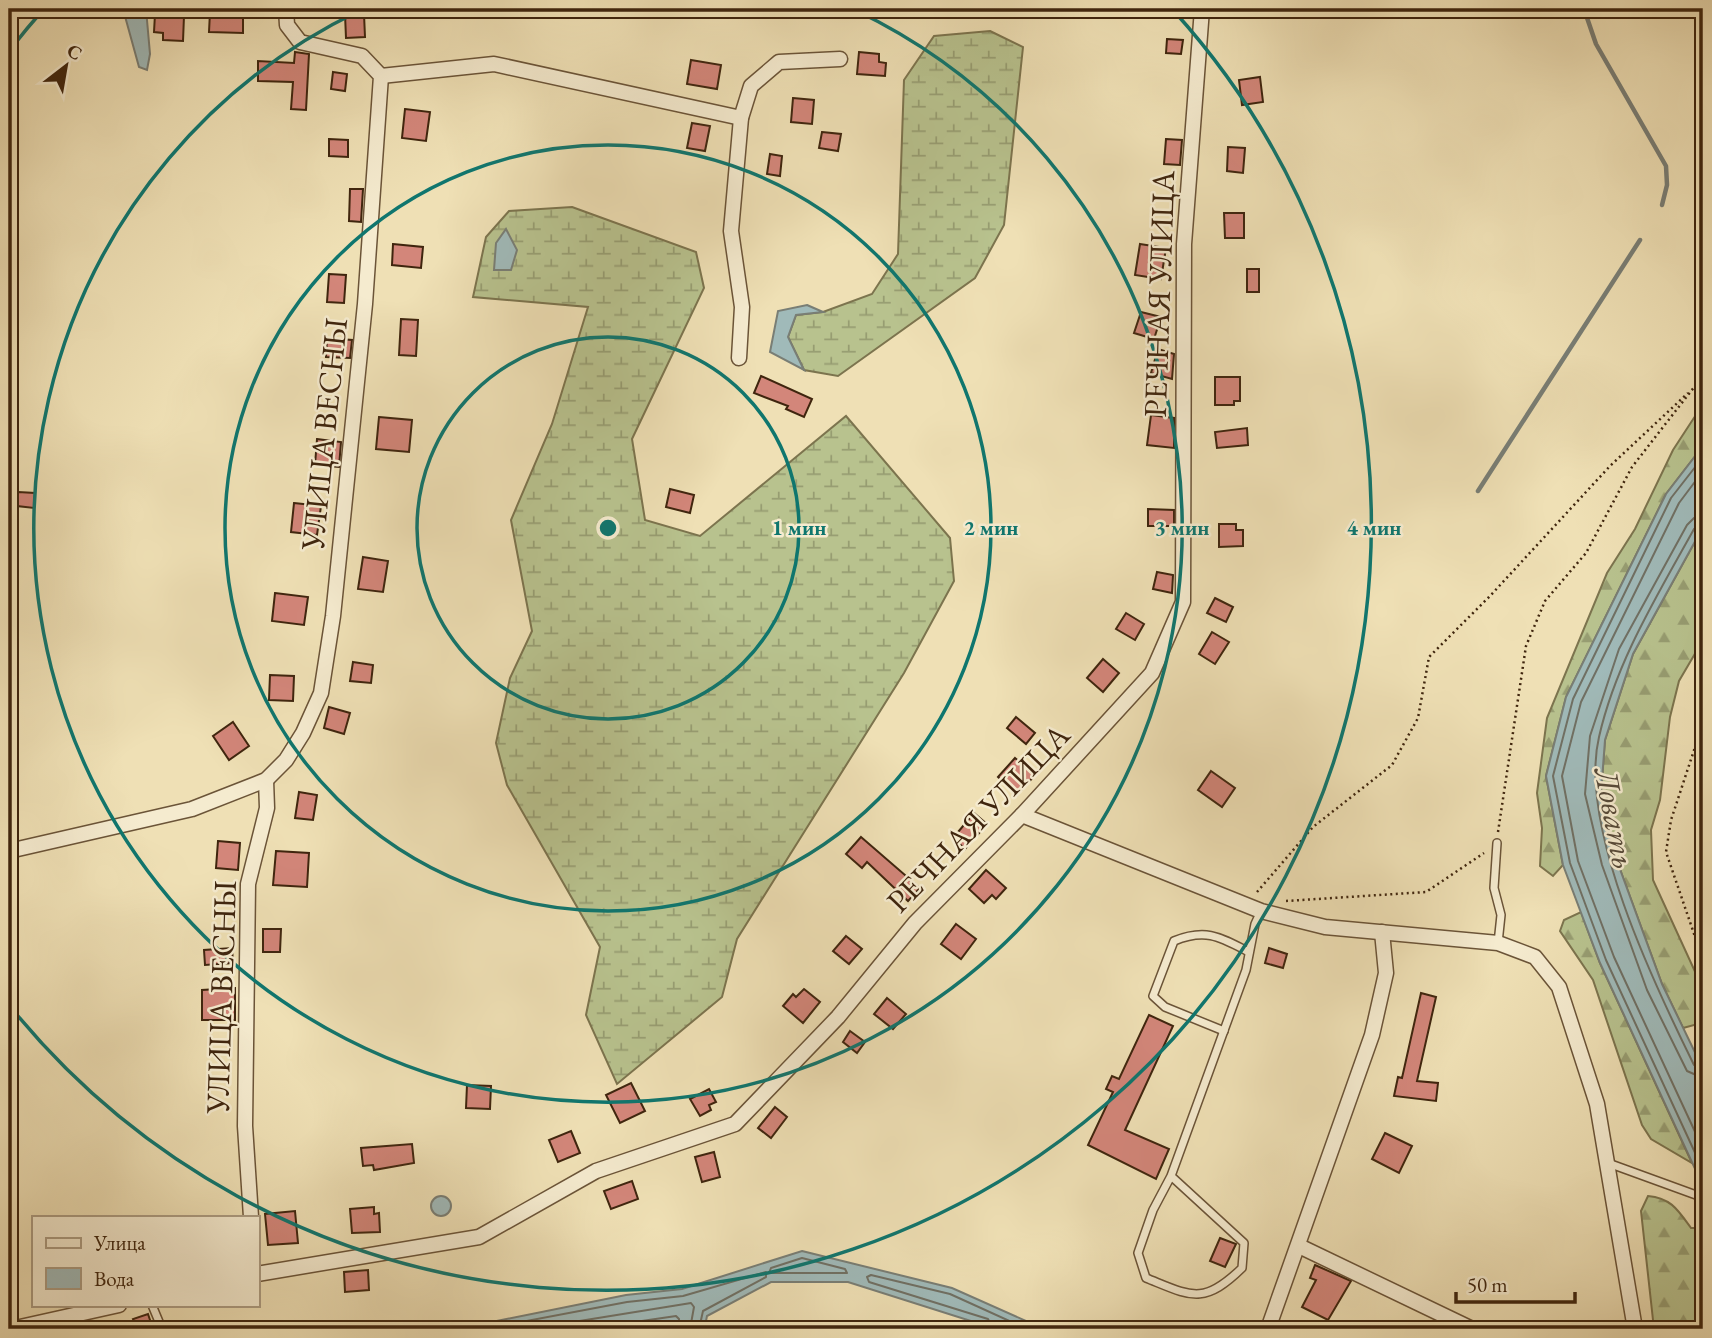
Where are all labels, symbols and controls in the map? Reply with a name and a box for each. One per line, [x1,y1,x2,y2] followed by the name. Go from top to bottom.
[32,32,102,102] north arrow
[62,38,87,66] text: С
[1134,169,1184,418] street label: РЕЧНАЯ УЛИЦА
[291,316,357,553] street label: УЛИЦА ВЕСНЫ
[772,514,826,541] text: 1 мин
[964,514,1018,541] text: 2 мин
[1155,514,1209,541] text: 3 мин
[1347,514,1401,541] text: 4 мин
[596,516,620,540] centre of rings
[877,714,1079,921] street label: РЕЧНАЯ УЛИЦА
[1584,762,1646,872] water label: Ловать
[196,880,246,1115] street label: УЛИЦА ВЕСНЫ
[32,1216,259,1306] legend
[93,1229,146,1256] text: Улица
[1456,1261,1576,1305] scale bar
[94,1265,135,1292] text: Вода
[1467,1271,1508,1298] text: 50 m

